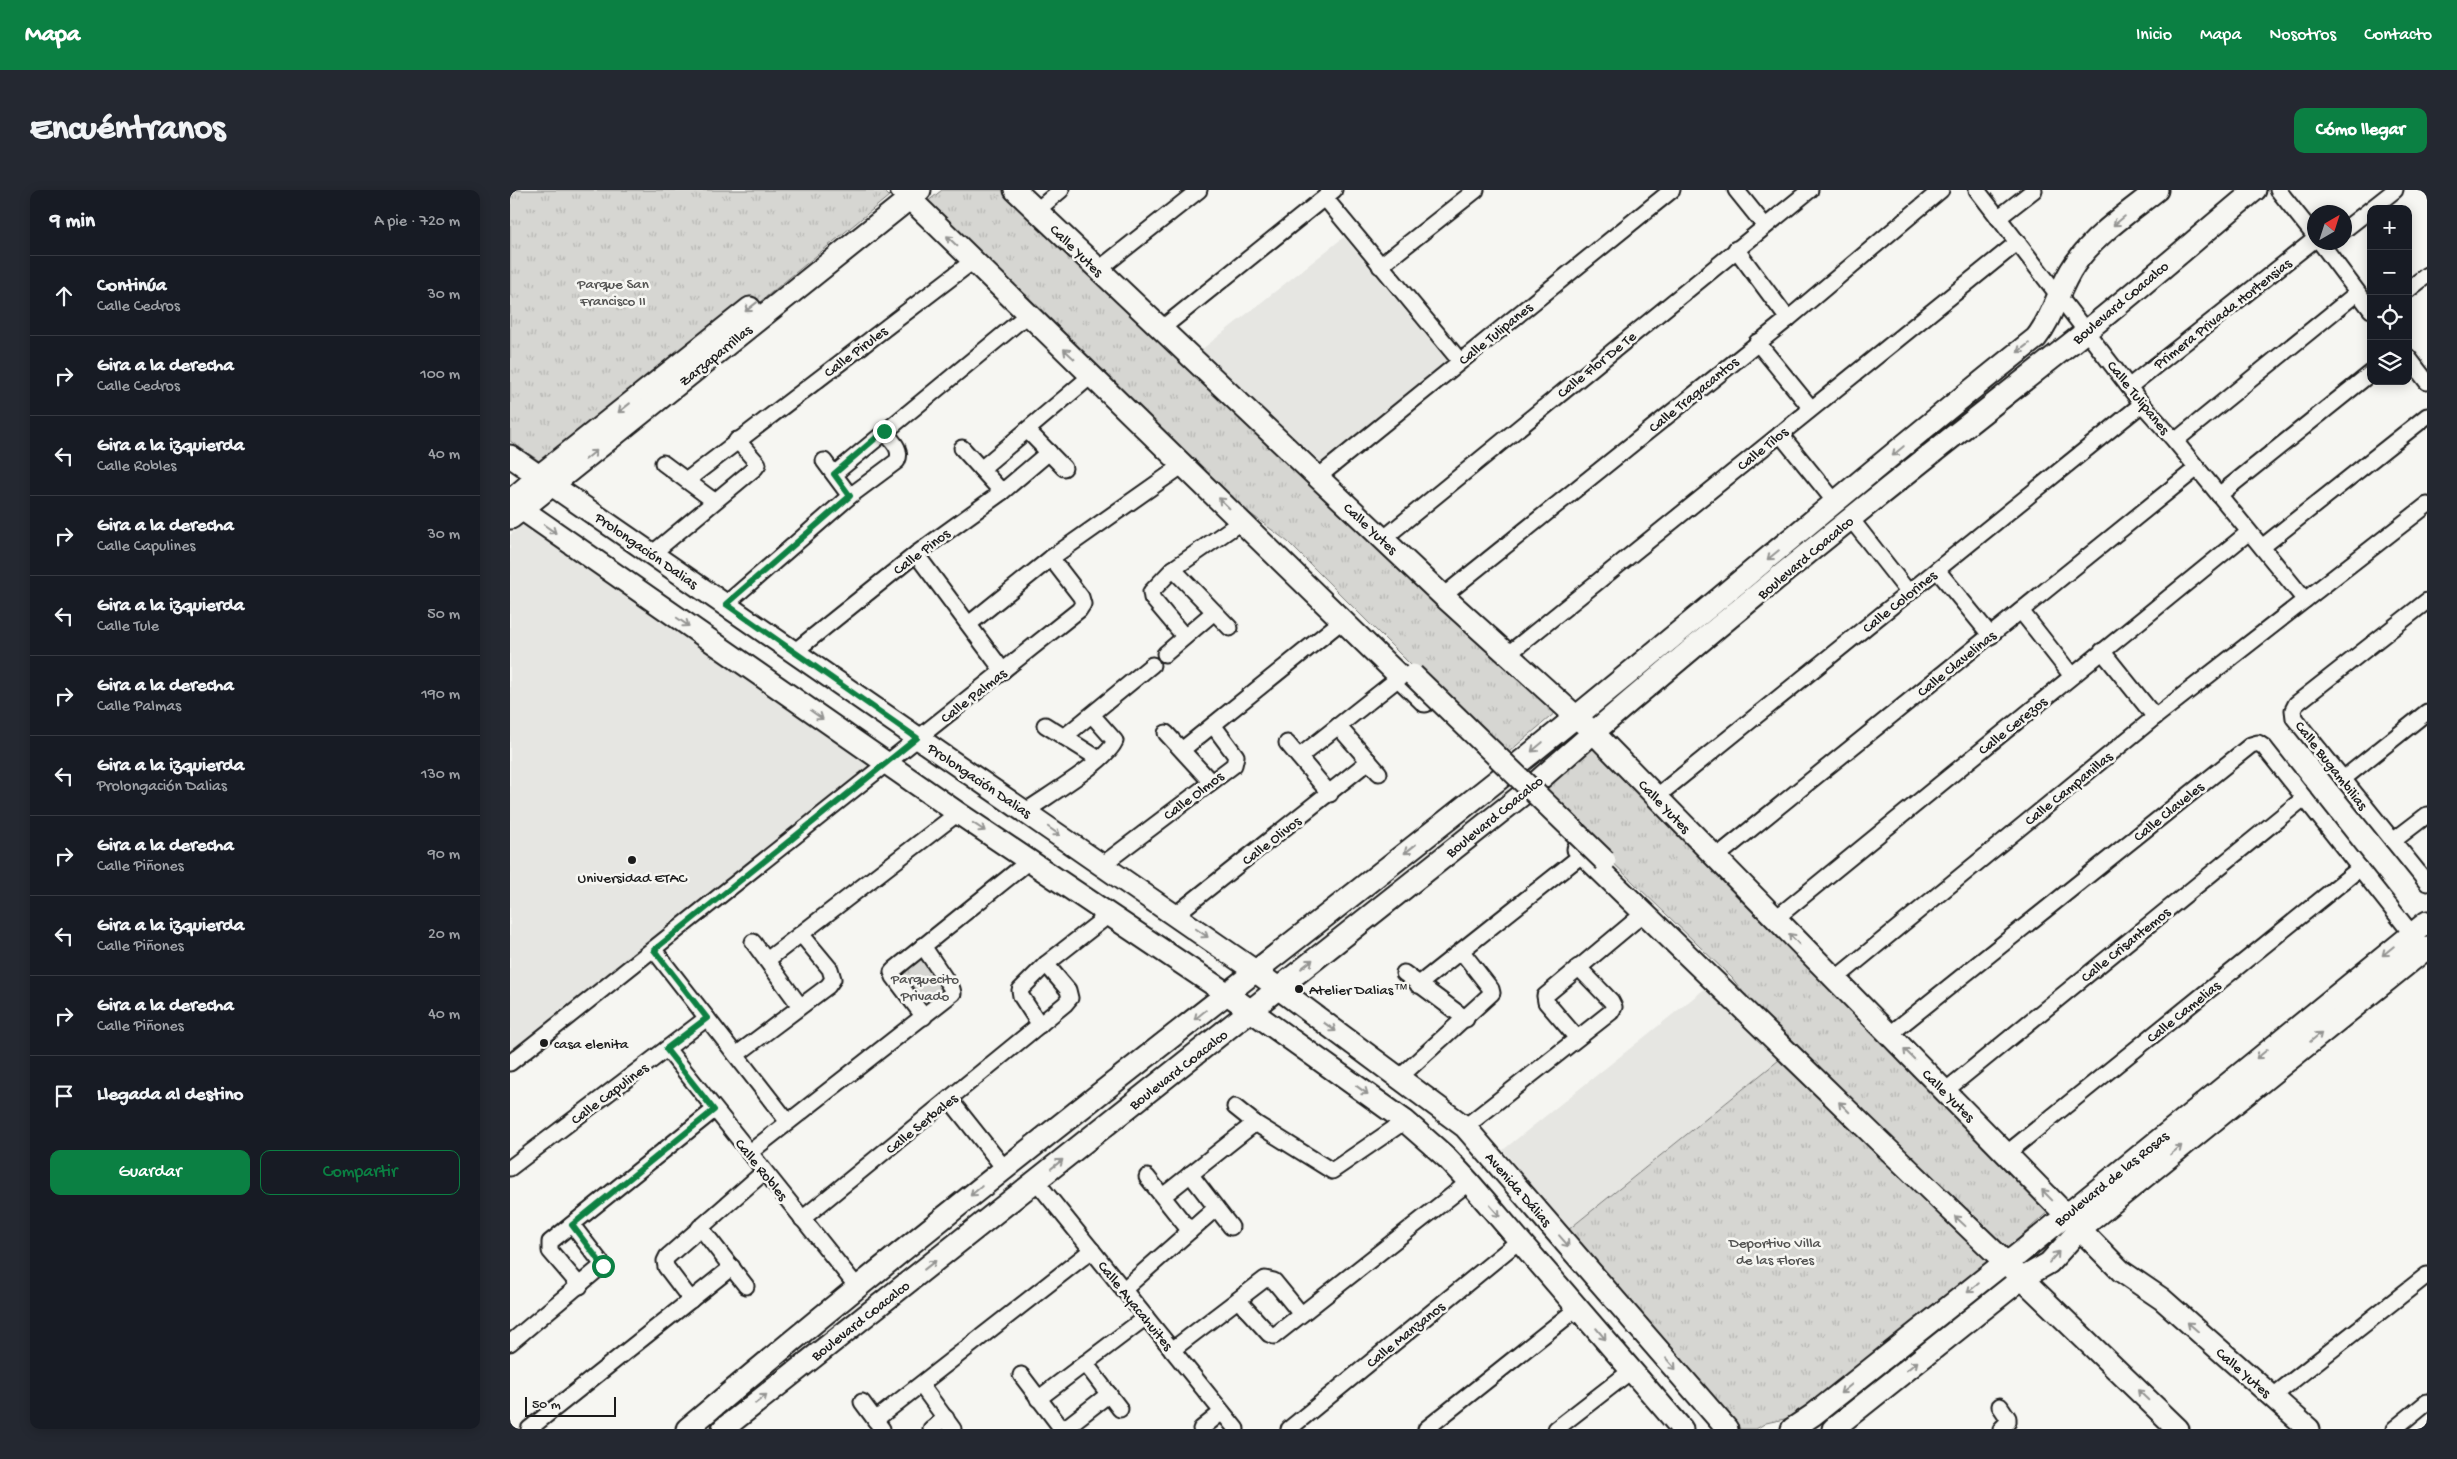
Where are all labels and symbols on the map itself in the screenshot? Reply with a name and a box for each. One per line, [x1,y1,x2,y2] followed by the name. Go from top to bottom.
[2307,205,2352,250] north arrow
[2113,215,2126,226] one-way arrow
[1045,221,1107,282] street label: Calle Yutes
[946,235,959,247] one-way arrow
[2150,255,2296,375] street label: Primera Privada Hortensias
[2069,258,2173,350] street label: Boulevard Coacalco
[576,276,649,311] park label: Parque San Francisco II
[1456,299,1537,370] street label: Calle Tulipanes
[745,302,758,313] one-way arrow
[676,321,757,391] street label: Zarzaparrillas
[821,323,892,382] street label: Calle Pirules
[1554,328,1641,403] street label: Calle Flor De Te
[2017,342,2030,353] one-way arrow
[1063,348,1076,360] one-way arrow
[1646,353,1743,437] street label: Calle Tragacantos
[2102,358,2173,439] street label: Calle Tulipanes
[617,403,631,413] one-way arrow
[873,420,896,443] route end
[1734,423,1793,475] street label: Calle Tilos
[1891,445,1904,456] one-way arrow
[584,449,597,460] one-way arrow
[1217,497,1230,509] one-way arrow
[1339,500,1401,559] street label: Calle Yutes
[590,509,701,594] street label: Prolongación Dalias
[1754,513,1858,605] street label: Boulevard Coacalco
[543,524,557,534] one-way arrow
[890,525,954,580] street label: Calle Pinos
[1766,549,1779,560] one-way arrow
[1859,567,1941,638] street label: Calle Colorines
[676,617,690,627] one-way arrow
[1914,627,2001,702] street label: Calle Clavelinas
[938,665,1011,728] street label: Calle Palmas
[1975,693,2052,760] street label: Calle Cerezos
[810,710,824,720] one-way arrow
[2290,718,2371,815] street label: Calle Bugambilias
[923,740,1035,823] street label: Prolongación Dalias
[1531,742,1544,753] one-way arrow
[2022,748,2117,831] street label: Calle Campanillas
[1161,768,1228,825] street label: Calle Olmos
[1442,773,1548,863] street label: Boulevard Coacalco
[1634,777,1694,838] street label: Calle Yutes
[2131,779,2208,846] street label: Calle Claveles
[1239,813,1306,870] street label: Calle Olivos
[972,822,986,833] one-way arrow
[1047,826,1061,836] one-way arrow
[1404,843,1417,854] one-way arrow
[626,854,638,866] marker: Universidad ETAC
[577,870,687,888] place label: Universidad ETAC
[2078,904,2175,987] street label: Calle Crisantemos
[1195,928,1209,938] one-way arrow
[1788,933,1801,945] one-way arrow
[2382,946,2395,957] one-way arrow
[1300,959,1314,969] one-way arrow
[890,971,959,1006] park label: Parquecito Privado
[2144,977,2225,1048] street label: Calle Camelias
[1309,982,1408,1000] place label: Atelier Dalias™
[1293,983,1305,995] marker: Atelier Dalias™
[1194,1009,1207,1020] one-way arrow
[1323,1022,1337,1032] one-way arrow
[1126,1026,1232,1115] street label: Boulevard Coacalco
[2309,1031,2322,1042] one-way arrow
[554,1036,629,1054] place label: casa elenita
[538,1037,550,1049] marker: casa elenita
[1903,1049,1915,1061] one-way arrow
[2256,1049,2269,1060] one-way arrow
[568,1059,653,1130] street label: Calle Capulines
[1917,1066,1978,1127] street label: Calle Yutes
[1355,1085,1368,1096] one-way arrow
[883,1090,962,1159] street label: Calle Serbales
[1838,1101,1851,1113] one-way arrow
[2051,1128,2173,1232] street label: Boulevard de las Rosas
[730,1136,791,1205] street label: Calle Robles
[2170,1145,2183,1156] one-way arrow
[1480,1149,1555,1232] street label: Avenida Dálias
[1050,1159,1063,1170] one-way arrow
[970,1186,983,1197] one-way arrow
[2041,1189,2053,1202] one-way arrow
[1489,1204,1501,1217] one-way arrow
[1954,1215,1967,1227] one-way arrow
[1559,1235,1570,1248] one-way arrow
[1728,1235,1822,1270] park label: Deportivo Villa de las Flores
[2049,1251,2060,1264] one-way arrow
[592,1255,615,1278] route start
[1093,1258,1176,1355] street label: Calle Ayacahuites
[923,1260,936,1271] one-way arrow
[808,1277,914,1366] street label: Boulevard Coacalco
[1966,1282,1979,1293] one-way arrow
[1363,1298,1449,1373] street label: Calle Manzanos
[2187,1321,2200,1333] one-way arrow
[1596,1327,1607,1340] one-way arrow
[2211,1344,2275,1403] street label: Calle Yutes
[1665,1358,1677,1371] one-way arrow
[1905,1360,1918,1371] one-way arrow
[1839,1384,1852,1395] one-way arrow
[2136,1389,2149,1401] one-way arrow
[754,1393,767,1404] one-way arrow
[525,1394,616,1417] scale bar

